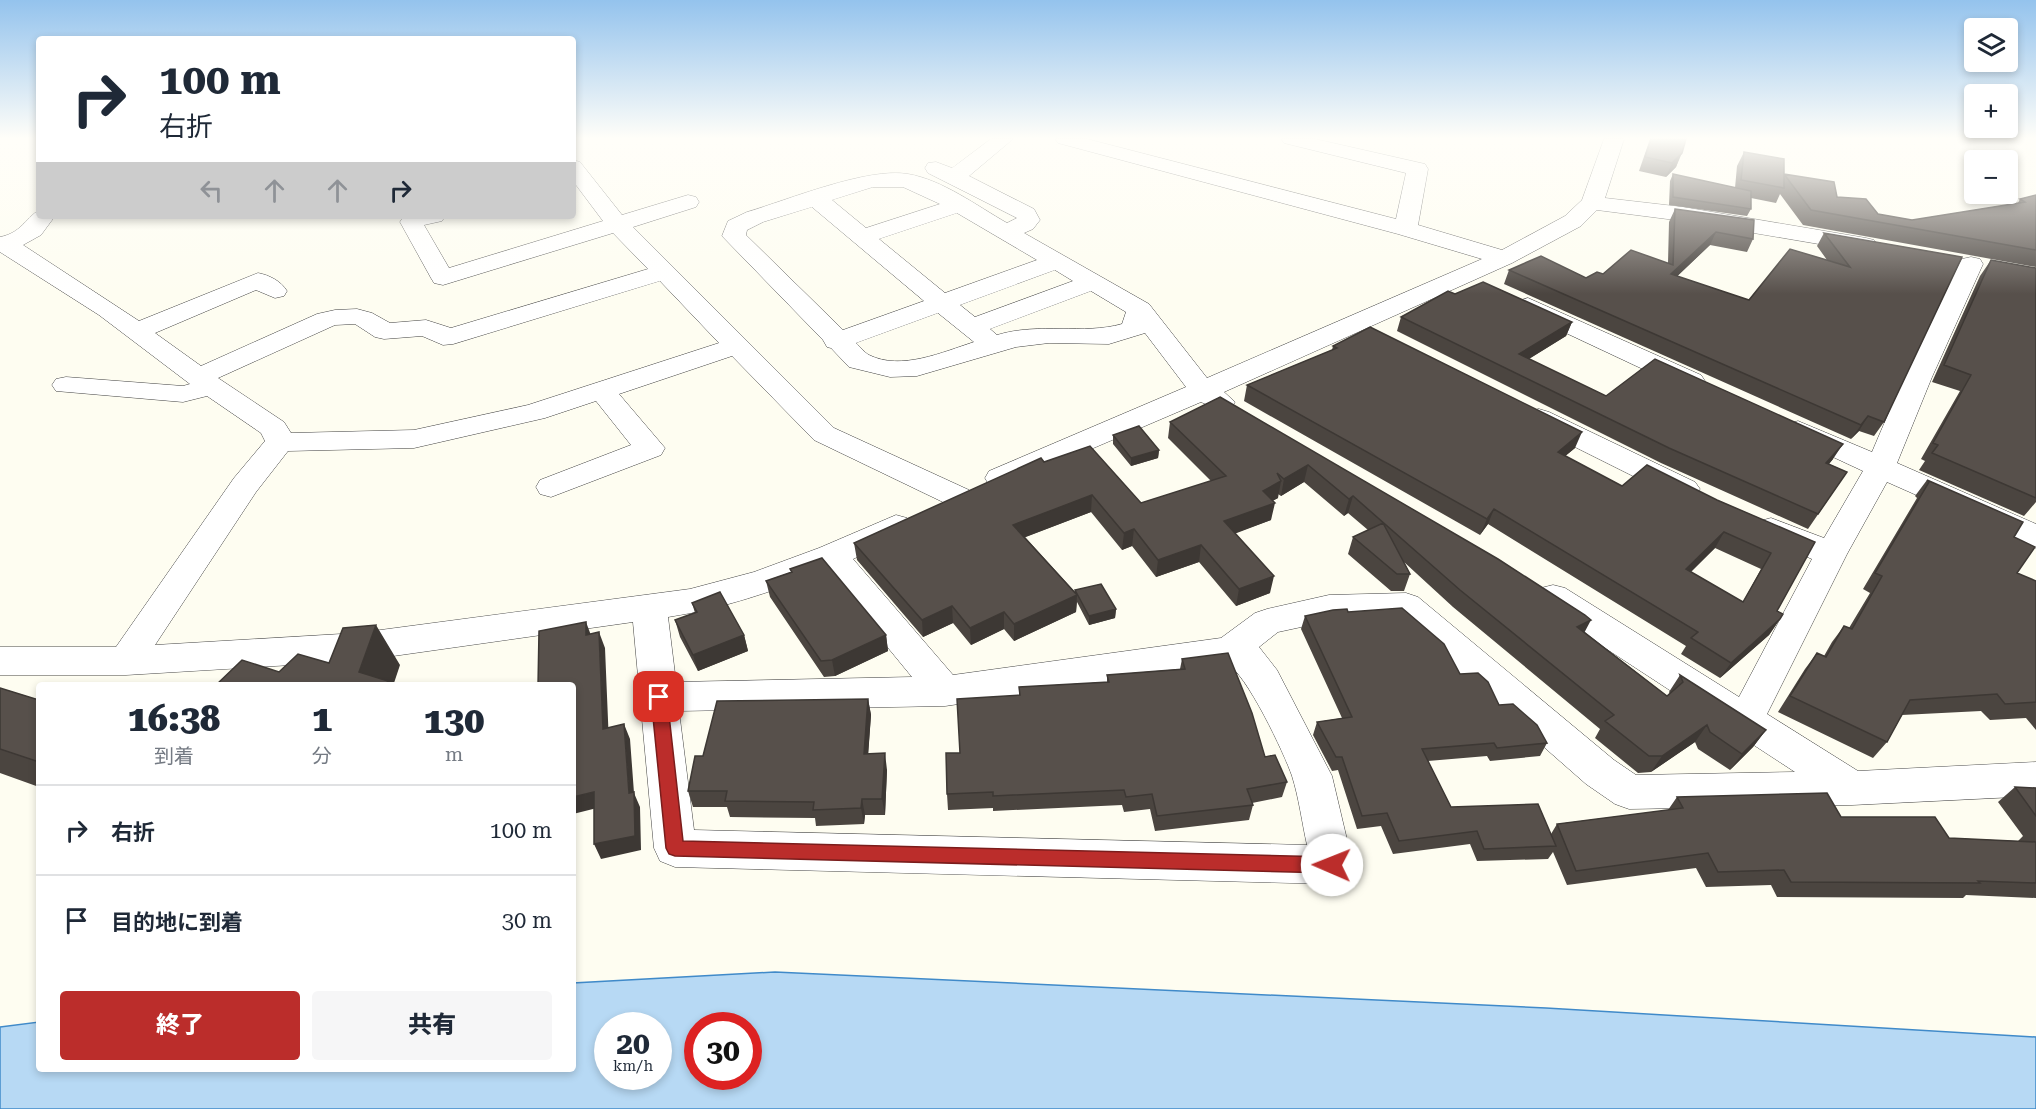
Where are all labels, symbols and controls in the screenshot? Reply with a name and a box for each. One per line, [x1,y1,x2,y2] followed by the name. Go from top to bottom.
[1964,18,2018,204] map controls
[1964,18,2018,72] button: layers
[159,55,281,104] text: 100 m
[60,60,138,138] icon: right
[1964,84,2018,138] button: +
[159,111,213,143] text: 右折
[1964,150,2018,204] button: −
[195,174,228,207] icon: left
[258,174,291,207] icon: ahead
[321,174,354,207] icon: ahead
[384,174,417,207] icon: right
[633,671,684,722] pin
[642,680,675,713] icon: arrive
[128,698,220,740] text: 16:38
[312,698,332,740] text: 1
[424,700,484,742] text: 130
[445,742,463,766] text: m
[154,744,194,768] text: 到着
[312,744,332,768] text: 分
[60,814,93,847] icon: right
[489,818,552,843] text: 100 m
[111,820,155,845] text: 右折
[1300,833,1364,897] position arrow
[60,904,93,937] icon: arrive
[502,908,552,933] text: 30 m
[111,910,243,935] text: 目的地に到着
[60,991,300,1060] button: 終了
[312,991,552,1060] button: 共有
[684,1012,762,1090] speed limit sign: 30
[616,1026,650,1061] text: 20
[613,1057,653,1075] text: km/h

